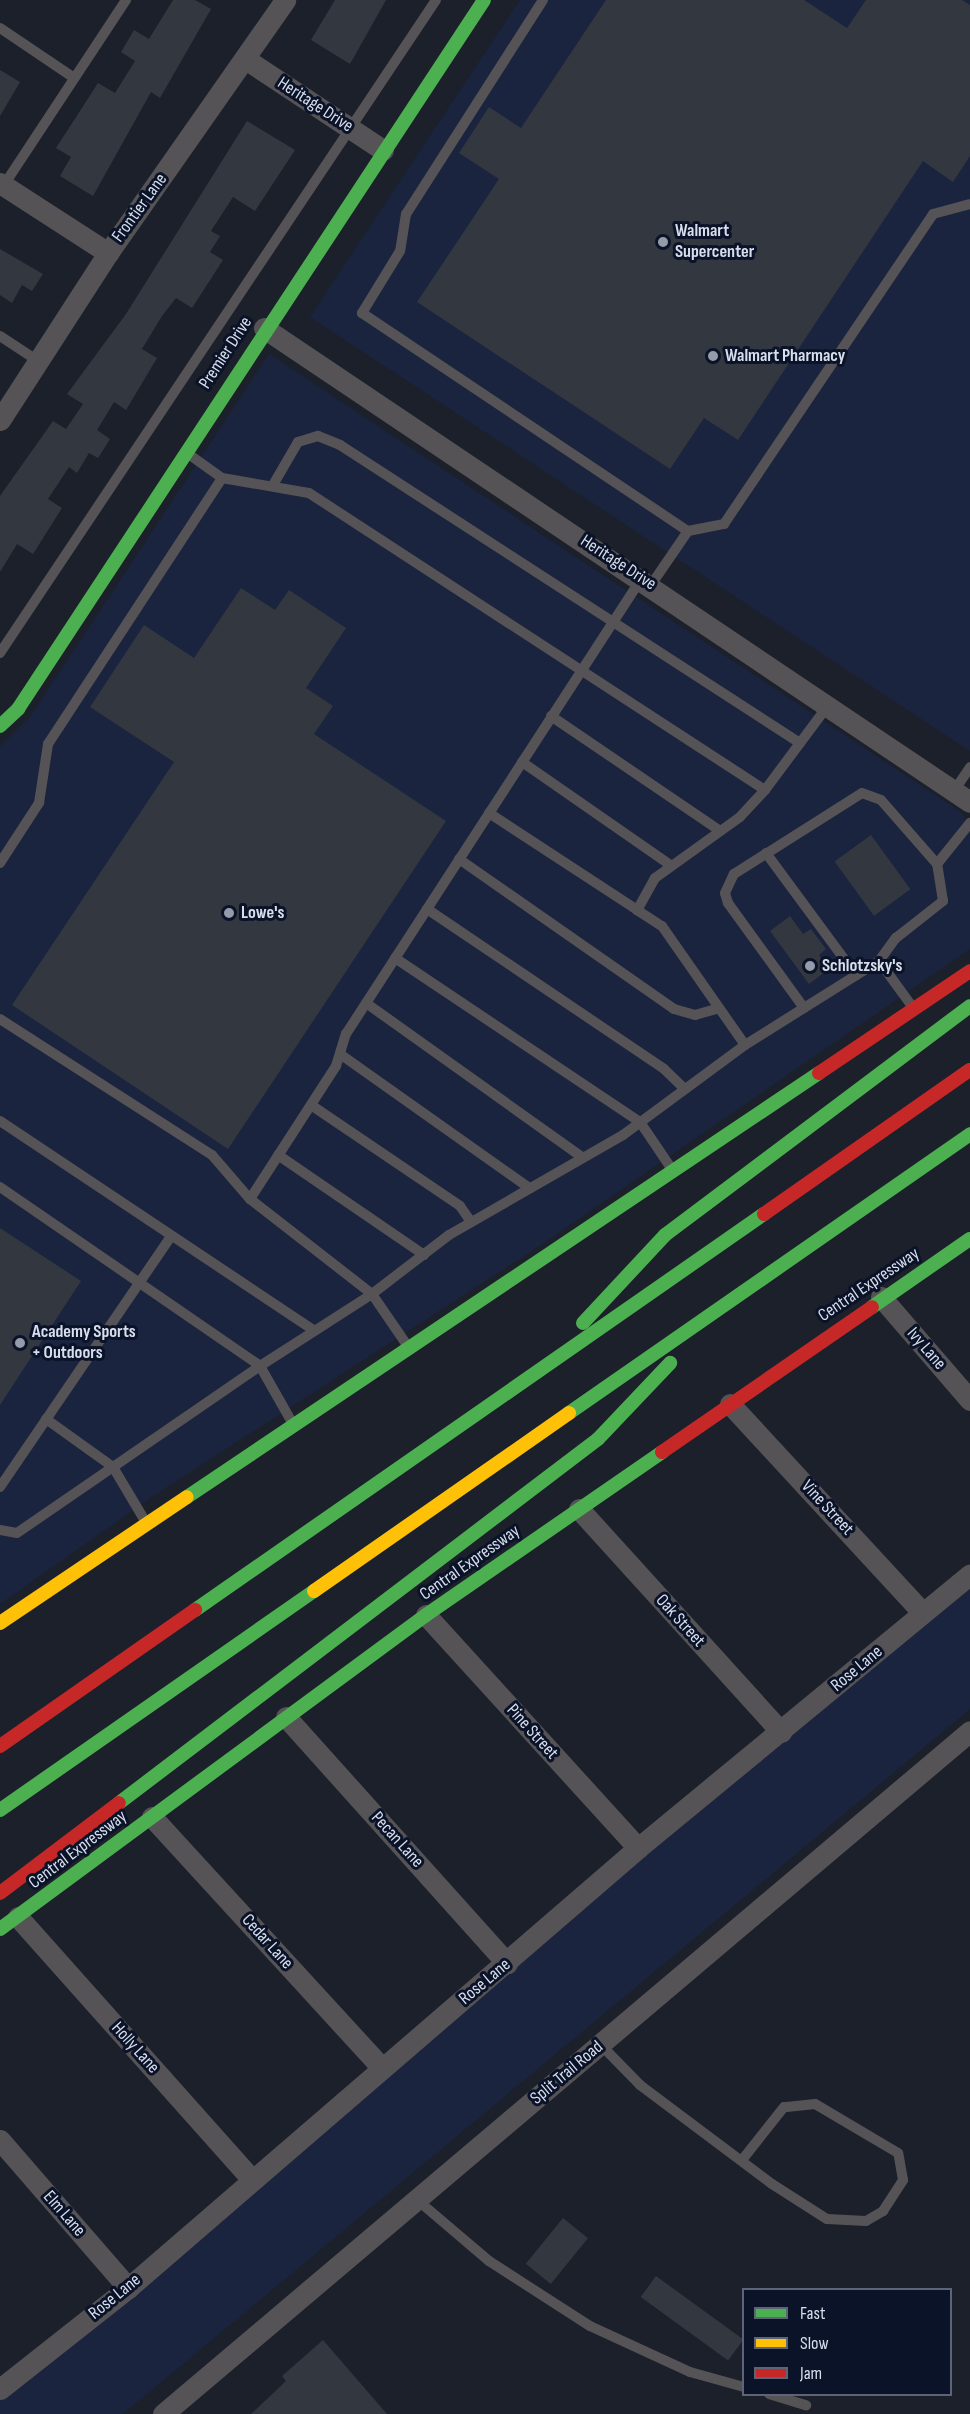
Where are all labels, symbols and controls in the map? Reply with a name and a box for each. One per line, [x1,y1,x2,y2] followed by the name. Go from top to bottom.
[273,73,357,137] street label: Heritage Drive
[108,169,172,247] street label: Frontier Lane
[675,221,754,264] place label: Walmart Supercenter
[656,235,670,249] marker: Walmart Supercenter
[195,313,257,393] street label: Premier Drive
[725,345,845,367] place label: Walmart Pharmacy
[706,349,720,363] marker: Walmart Pharmacy
[576,531,660,595] street label: Heritage Drive
[241,902,284,924] place label: Lowe's
[222,906,236,920] marker: Lowe's
[822,955,902,977] place label: Schlotzsky's
[803,959,817,973] marker: Schlotzsky's
[814,1243,924,1327] street label: Central Expressway
[32,1322,136,1364] place label: Academy Sports + Outdoors
[902,1323,950,1375] street label: Ivy Lane
[13,1336,27,1350] marker: Academy Sports + Outdoors
[796,1476,858,1540] street label: Vine Street
[416,1521,524,1605] street label: Central Expressway
[651,1590,709,1652] street label: Oak Street
[827,1641,887,1697] street label: Rose Lane
[502,1700,562,1764] street label: Pine Street
[25,1806,131,1894] street label: Central Expressway
[366,1808,428,1872] street label: Pecan Lane
[237,1910,297,1974] street label: Cedar Lane
[455,1954,515,2010] street label: Rose Lane
[106,2018,164,2078] street label: Holly Lane
[526,2036,608,2110] street label: Split Trail Road
[38,2187,90,2241] street label: Elm Lane
[85,2270,145,2324] street label: Rose Lane
[742,2288,952,2396] legend
[800,2303,825,2324] text: Fast
[800,2333,829,2354] text: Slow
[800,2363,822,2384] text: Jam

